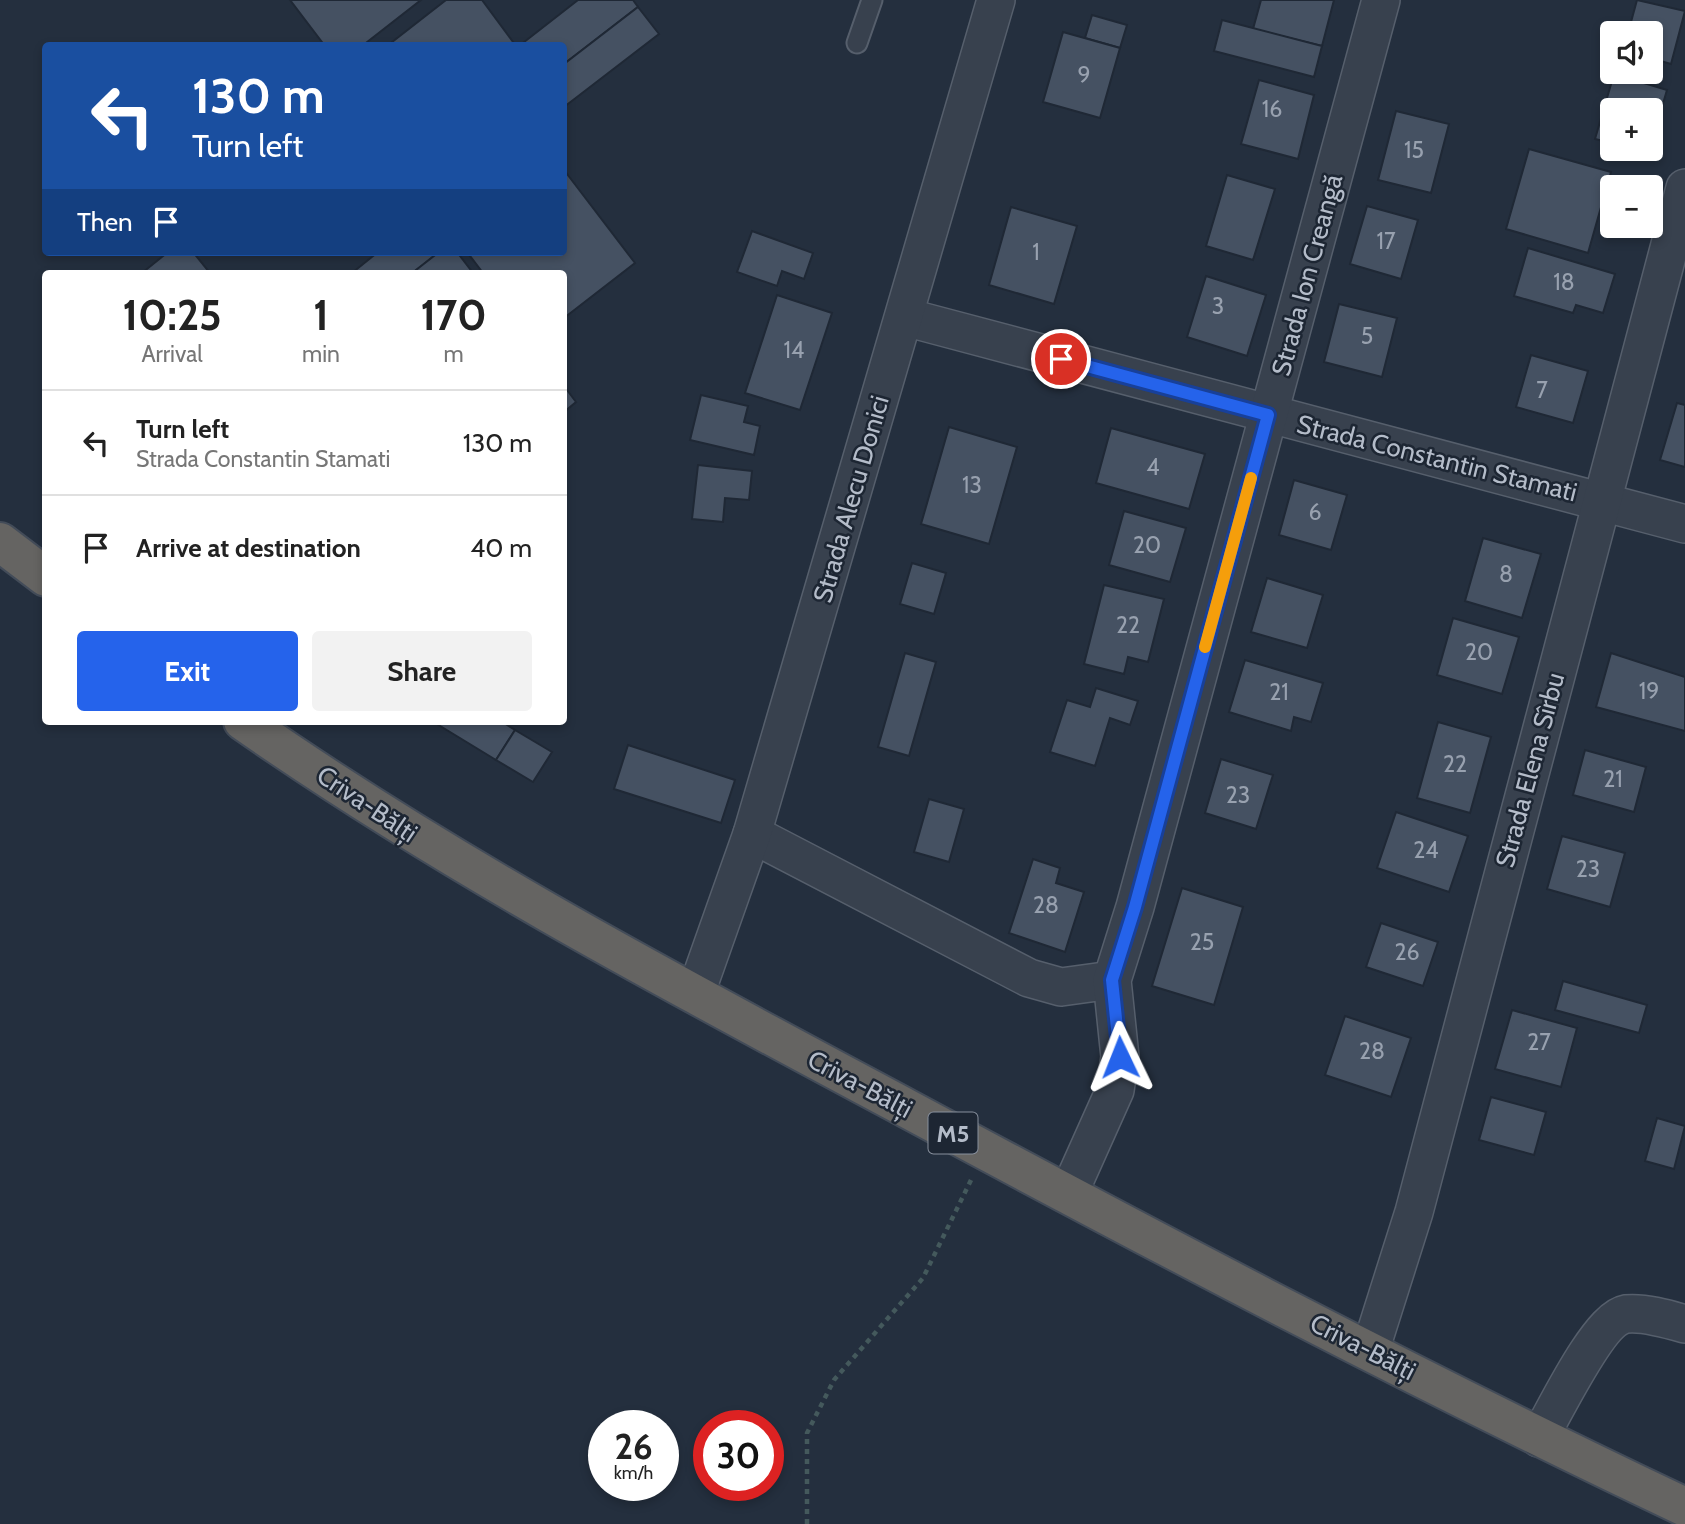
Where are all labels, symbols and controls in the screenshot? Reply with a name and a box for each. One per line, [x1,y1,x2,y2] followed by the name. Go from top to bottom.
[1600,21,1663,238] map controls
[1600,21,1663,84] button: sound
[1077,61,1091,89] house number: 9
[192,66,325,125] text: 130 m
[77,70,168,161] icon: left
[1262,95,1282,123] house number: 16
[1600,98,1663,161] button: +
[192,126,303,165] text: Turn left
[1404,136,1424,164] house number: 15
[1265,170,1349,379] street label: Strada Ion Creangă
[1600,175,1663,238] button: −
[147,203,185,241] icon: arrive
[77,206,133,238] text: Then
[1376,227,1396,255] house number: 17
[1032,238,1040,266] house number: 1
[1553,268,1575,296] house number: 18
[122,289,222,341] text: 10:25
[313,289,329,341] text: 1
[420,289,487,341] text: 170
[1212,292,1224,320] house number: 3
[1361,322,1373,350] house number: 5
[1031,329,1091,389] pin
[784,336,804,364] house number: 14
[141,340,203,368] text: Arrival
[302,340,340,368] text: min
[443,340,464,368] text: m
[1042,340,1080,378] icon: arrive
[1536,376,1548,404] house number: 7
[806,392,896,606] street label: Strada Alecu Donici
[1294,408,1580,508] street label: Strada Constantin Stamati
[136,413,229,445] text: Turn left
[77,424,115,462] icon: left
[463,427,532,459] text: 130 m
[136,445,390,473] text: Strada Constantin Stamati
[1146,453,1160,481] house number: 4
[962,471,982,499] house number: 13
[1308,498,1322,526] house number: 6
[77,529,115,567] icon: arrive
[1133,531,1161,559] house number: 20
[136,532,361,564] text: Arrive at destination
[470,532,532,564] text: 40 m
[1499,560,1513,588] house number: 8
[1116,611,1140,639] house number: 22
[77,631,298,711] button: Exit
[312,631,532,711] button: Share
[1465,638,1493,666] house number: 20
[1489,669,1571,871] street label: Strada Elena Sîrbu
[1639,677,1659,705] house number: 19
[1269,678,1289,706] house number: 21
[1443,750,1467,778] house number: 22
[310,759,423,850] street label: Criva-Bălți
[1603,765,1623,793] house number: 21
[1226,781,1250,809] house number: 23
[1413,836,1439,864] house number: 24
[1576,855,1600,883] house number: 23
[1033,891,1059,919] house number: 28
[1190,928,1214,956] house number: 25
[1394,938,1420,966] house number: 26
[1083,1020,1157,1094] position arrow
[1527,1028,1551,1056] house number: 27
[1359,1037,1385,1065] house number: 28
[802,1043,918,1126] street label: Criva-Bălți
[928,1112,978,1154] road number: M5
[1304,1307,1421,1388] street label: Criva-Bălți
[693,1410,784,1501] speed limit sign: 30
[614,1425,653,1468] text: 26
[614,1462,653,1484] text: km/h

